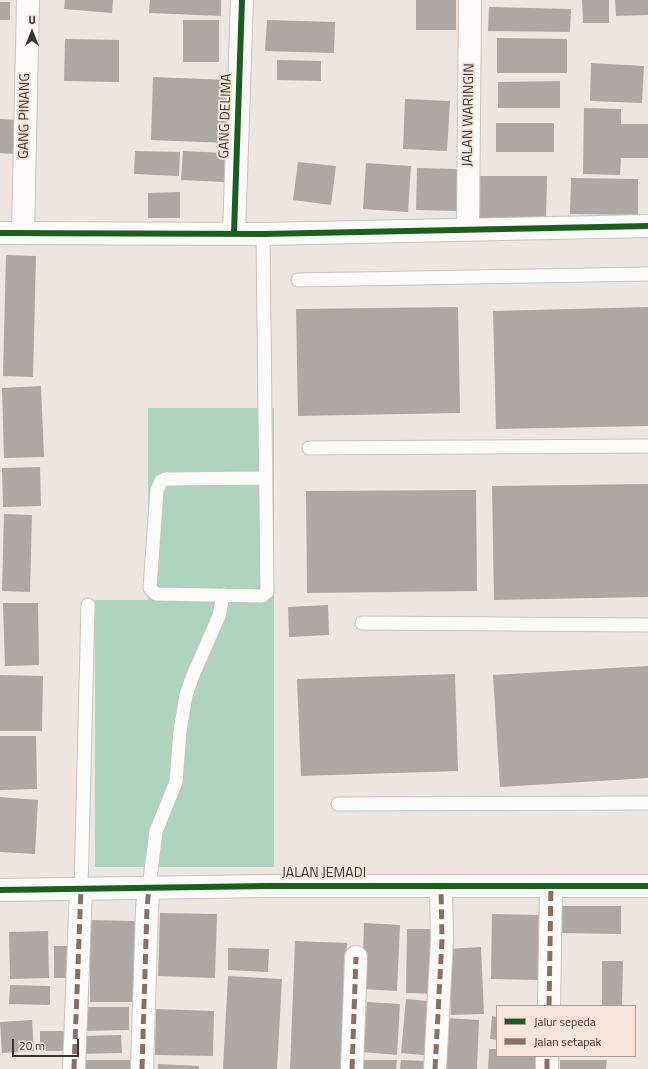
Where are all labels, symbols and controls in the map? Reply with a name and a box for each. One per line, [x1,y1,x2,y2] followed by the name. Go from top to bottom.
[12,12,52,52] north arrow
[28,12,36,28] text: U
[460,63,478,167] street label: JALAN WARINGIN
[16,73,34,159] street label: GANG PINANG
[216,73,236,159] street label: GANG DELIMA
[282,866,366,882] street label: JALAN JEMADI
[496,1005,636,1057] legend
[534,1012,596,1031] text: Jalur sepeda
[14,1031,81,1057] scale bar
[534,1032,601,1051] text: Jalan setapak
[19,1036,45,1055] text: 20 m

